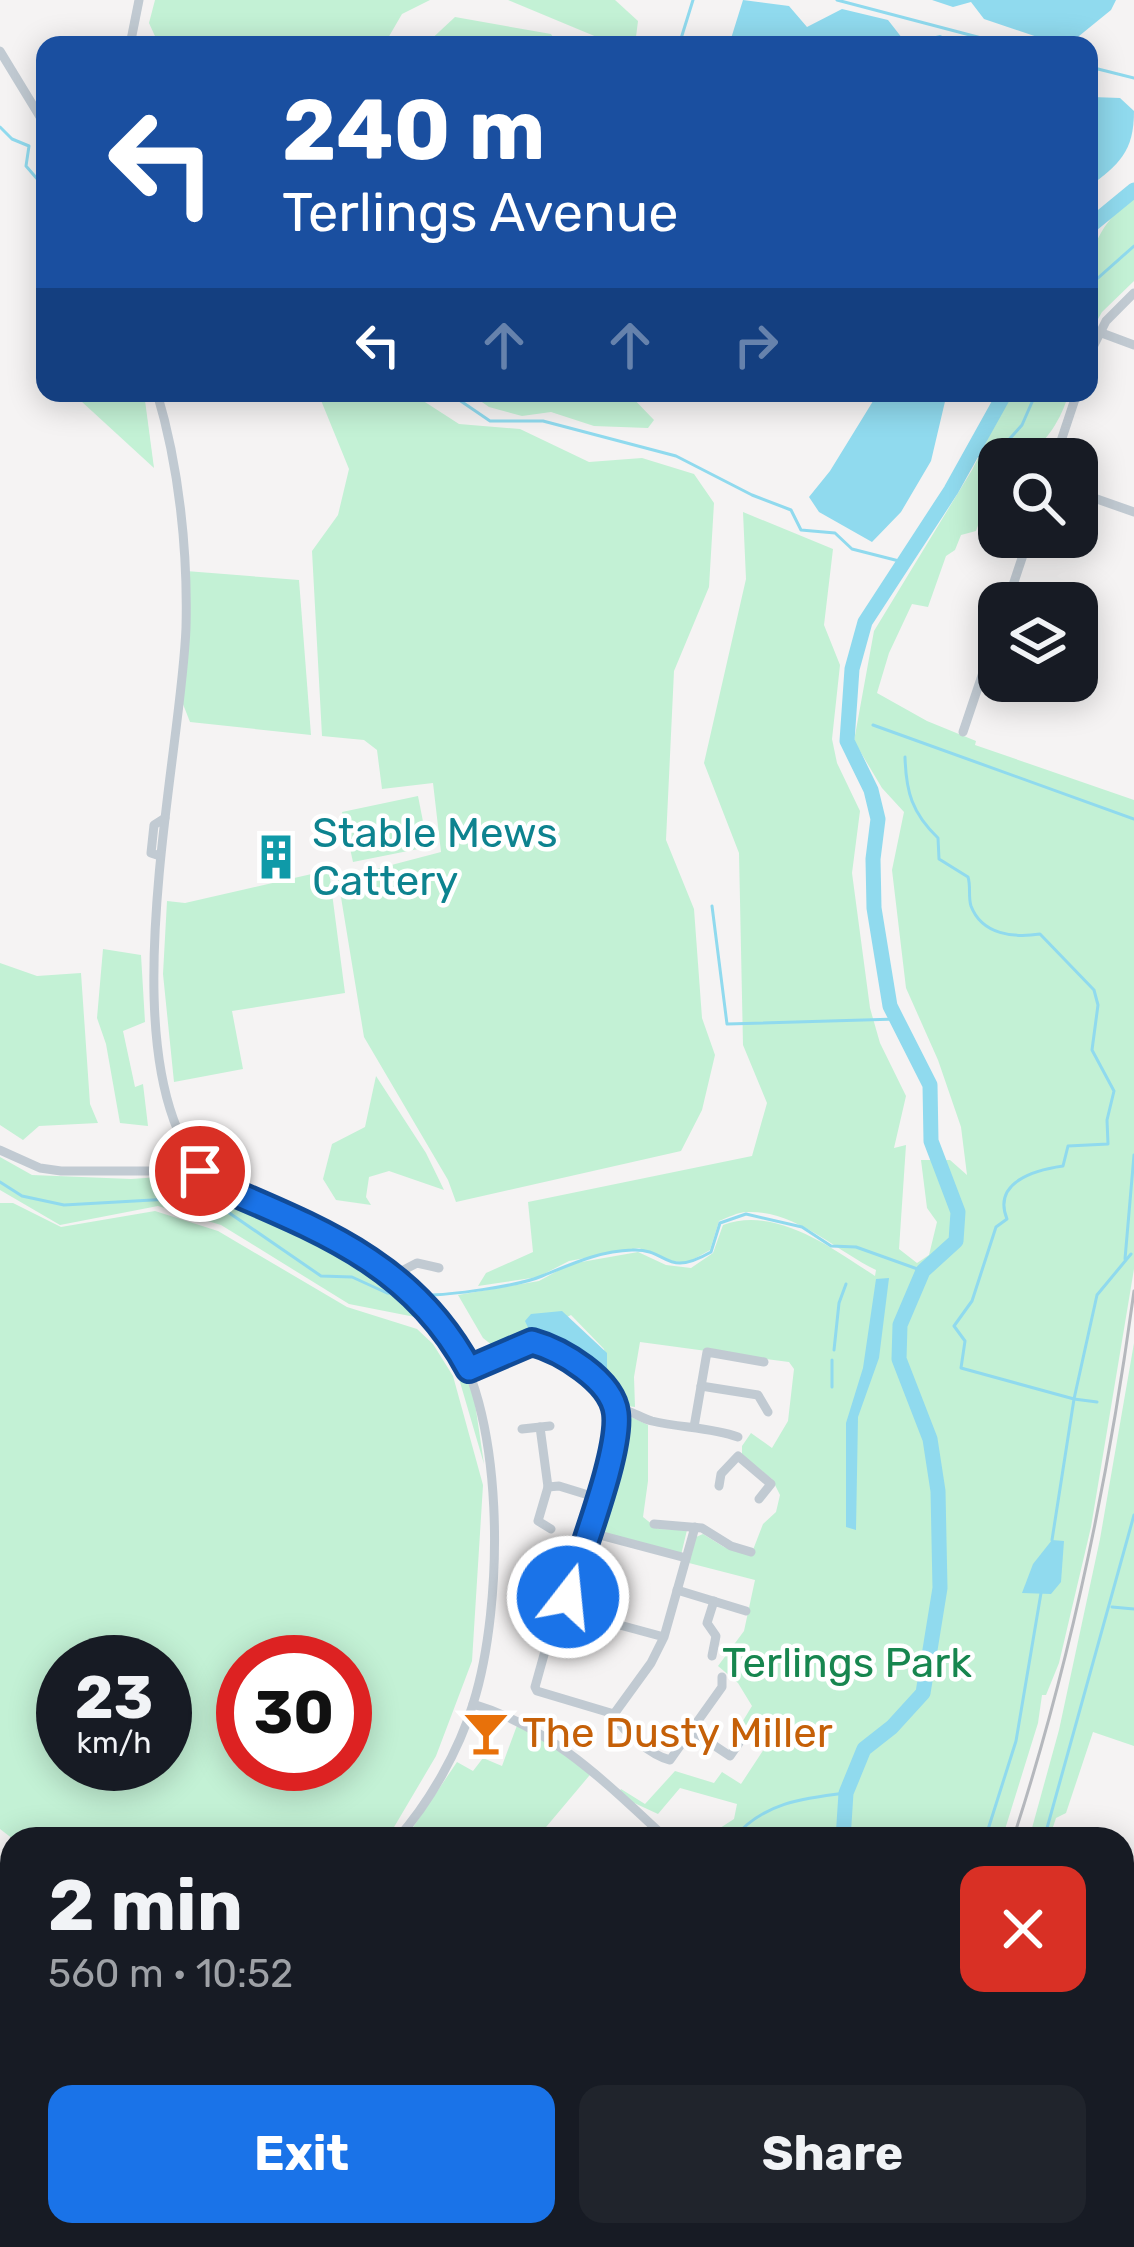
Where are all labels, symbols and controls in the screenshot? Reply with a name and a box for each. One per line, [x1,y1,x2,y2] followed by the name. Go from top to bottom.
[282,80,546,180] text: 240 m
[84,84,240,240] icon: left
[282,181,678,245] text: Terlings Avenue
[345,312,411,378] icon: left
[471,312,537,378] icon: ahead
[597,312,663,378] icon: ahead
[723,312,789,378] icon: right
[978,438,1098,702] map controls
[978,438,1098,558] button: search
[978,582,1098,702] button: layers
[312,808,558,906] place label: Stable Mews Cattery
[251,832,301,882] building icon: Stable Mews Cattery
[149,1120,251,1222] pin
[167,1138,233,1204] icon: arrive
[505,1534,631,1660] position arrow
[216,1635,372,1791] speed limit sign: 30
[722,1638,972,1688] park label: Terlings Park
[75,1662,153,1733] text: 23
[461,1708,511,1758] bar icon: The Dusty Miller
[522,1708,833,1758] place label: The Dusty Miller
[77,1725,151,1761] text: km/h
[48,1863,243,1948] text: 2 min
[960,1866,1086,1992] button: close
[48,1951,293,1997] text: 560 m · 10:52
[48,2085,555,2223] button: Exit
[579,2085,1086,2223] button: Share

